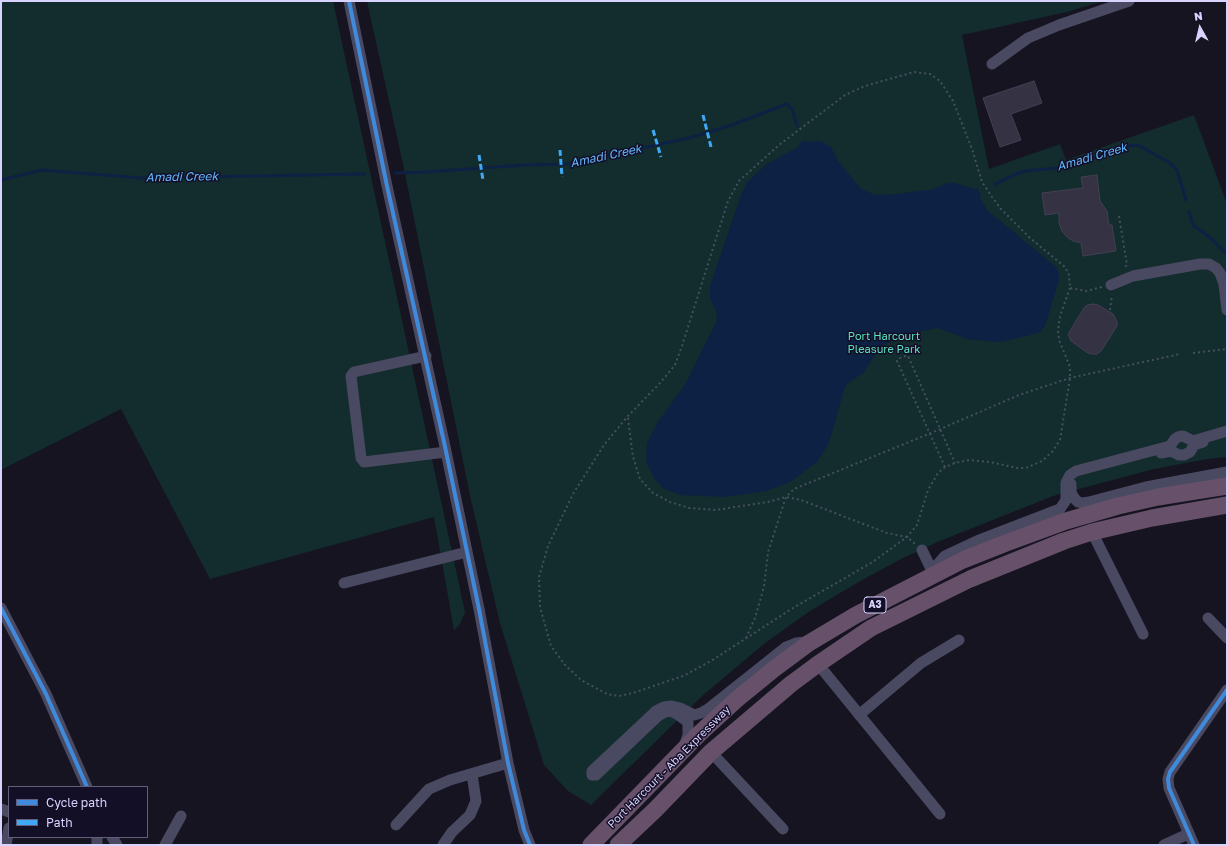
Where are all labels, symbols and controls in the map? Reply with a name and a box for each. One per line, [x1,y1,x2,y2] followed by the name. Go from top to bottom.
[1180,8,1220,48] north arrow
[1193,9,1203,23] text: N
[1055,140,1129,174] water label: Amadi Creek
[569,141,643,171] water label: Amadi Creek
[146,169,218,185] water label: Amadi Creek
[848,330,920,356] park label: Port Harcourt Pleasure Park
[864,597,886,613] road number: A3
[605,703,733,831] street label: Port Harcourt - Aba Expressway
[8,786,148,838] legend
[46,795,107,810] text: Cycle path
[46,815,73,830] text: Path

